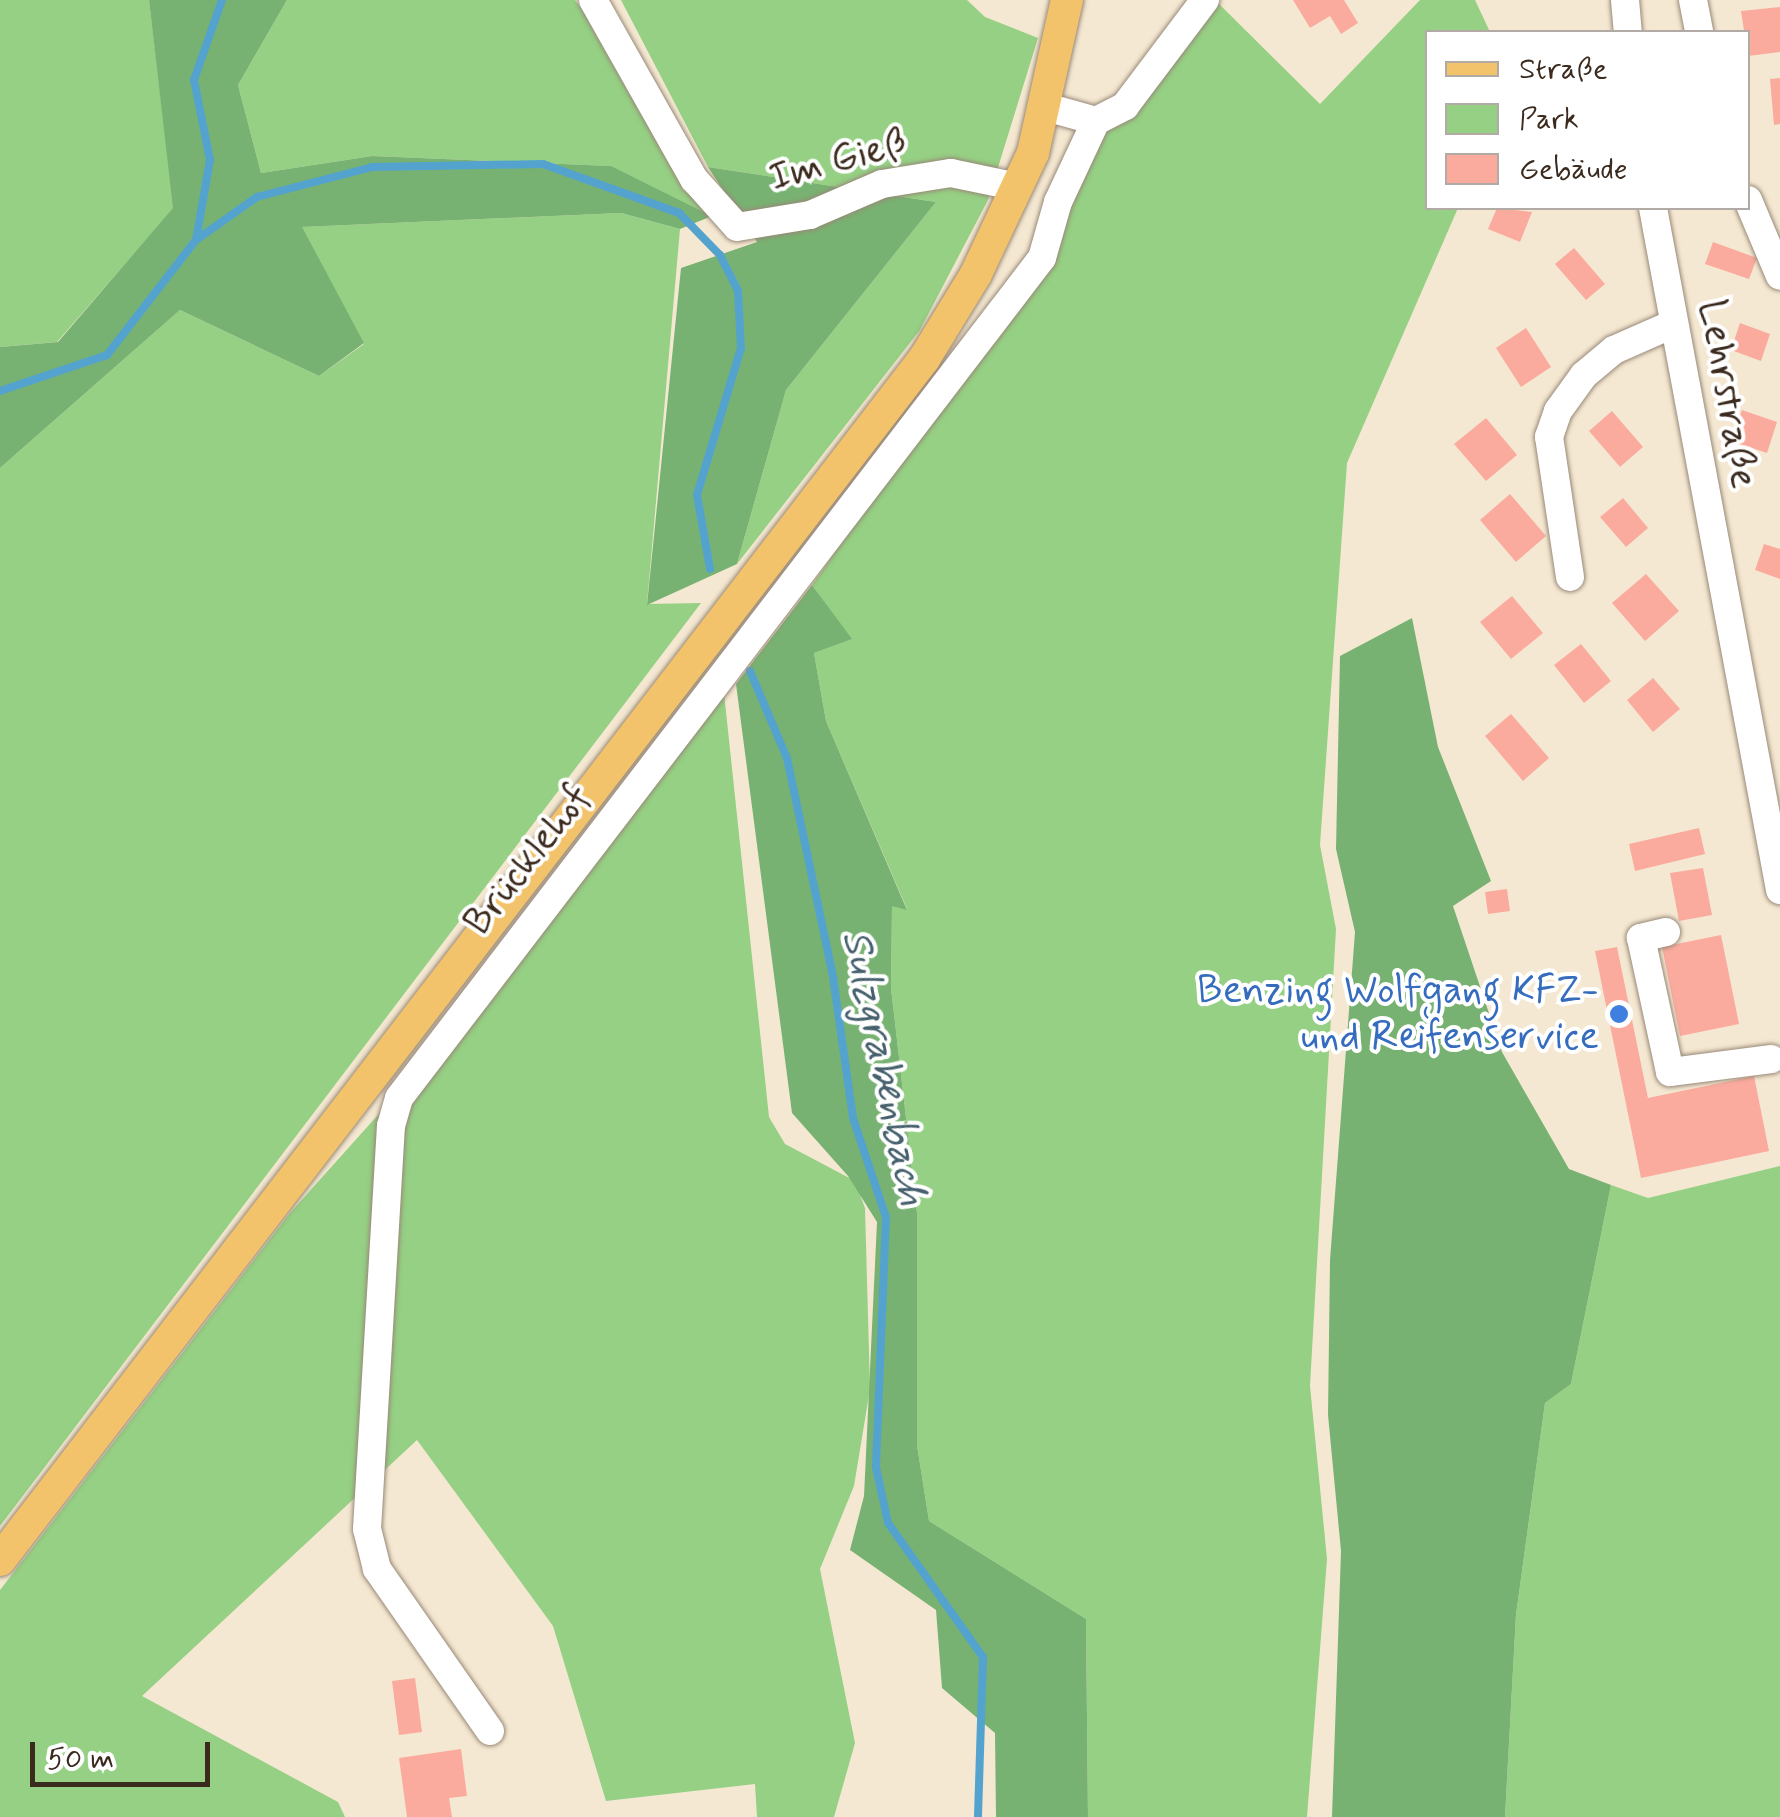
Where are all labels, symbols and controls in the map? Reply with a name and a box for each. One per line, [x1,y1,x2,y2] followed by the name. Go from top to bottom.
[1425,30,1750,210] legend
[1519,50,1607,89] text: Straße
[1519,100,1579,139] text: Park
[765,120,911,202] street label: Im Gieß
[1519,150,1627,189] text: Gebäude
[1687,296,1767,492] street label: Lehrstraße
[454,775,602,945] street label: Brücklehof
[829,926,937,1210] water label: Sulzgrabenbach
[1188,967,1599,1061] place label: Benzing Wolfgang KFZ- und Reifenservice
[1608,1003,1630,1025] marker: Benzing Wolfgang KFZ- und Reifenservice
[35,1722,215,1784] scale bar
[47,1740,114,1779] text: 50 m

